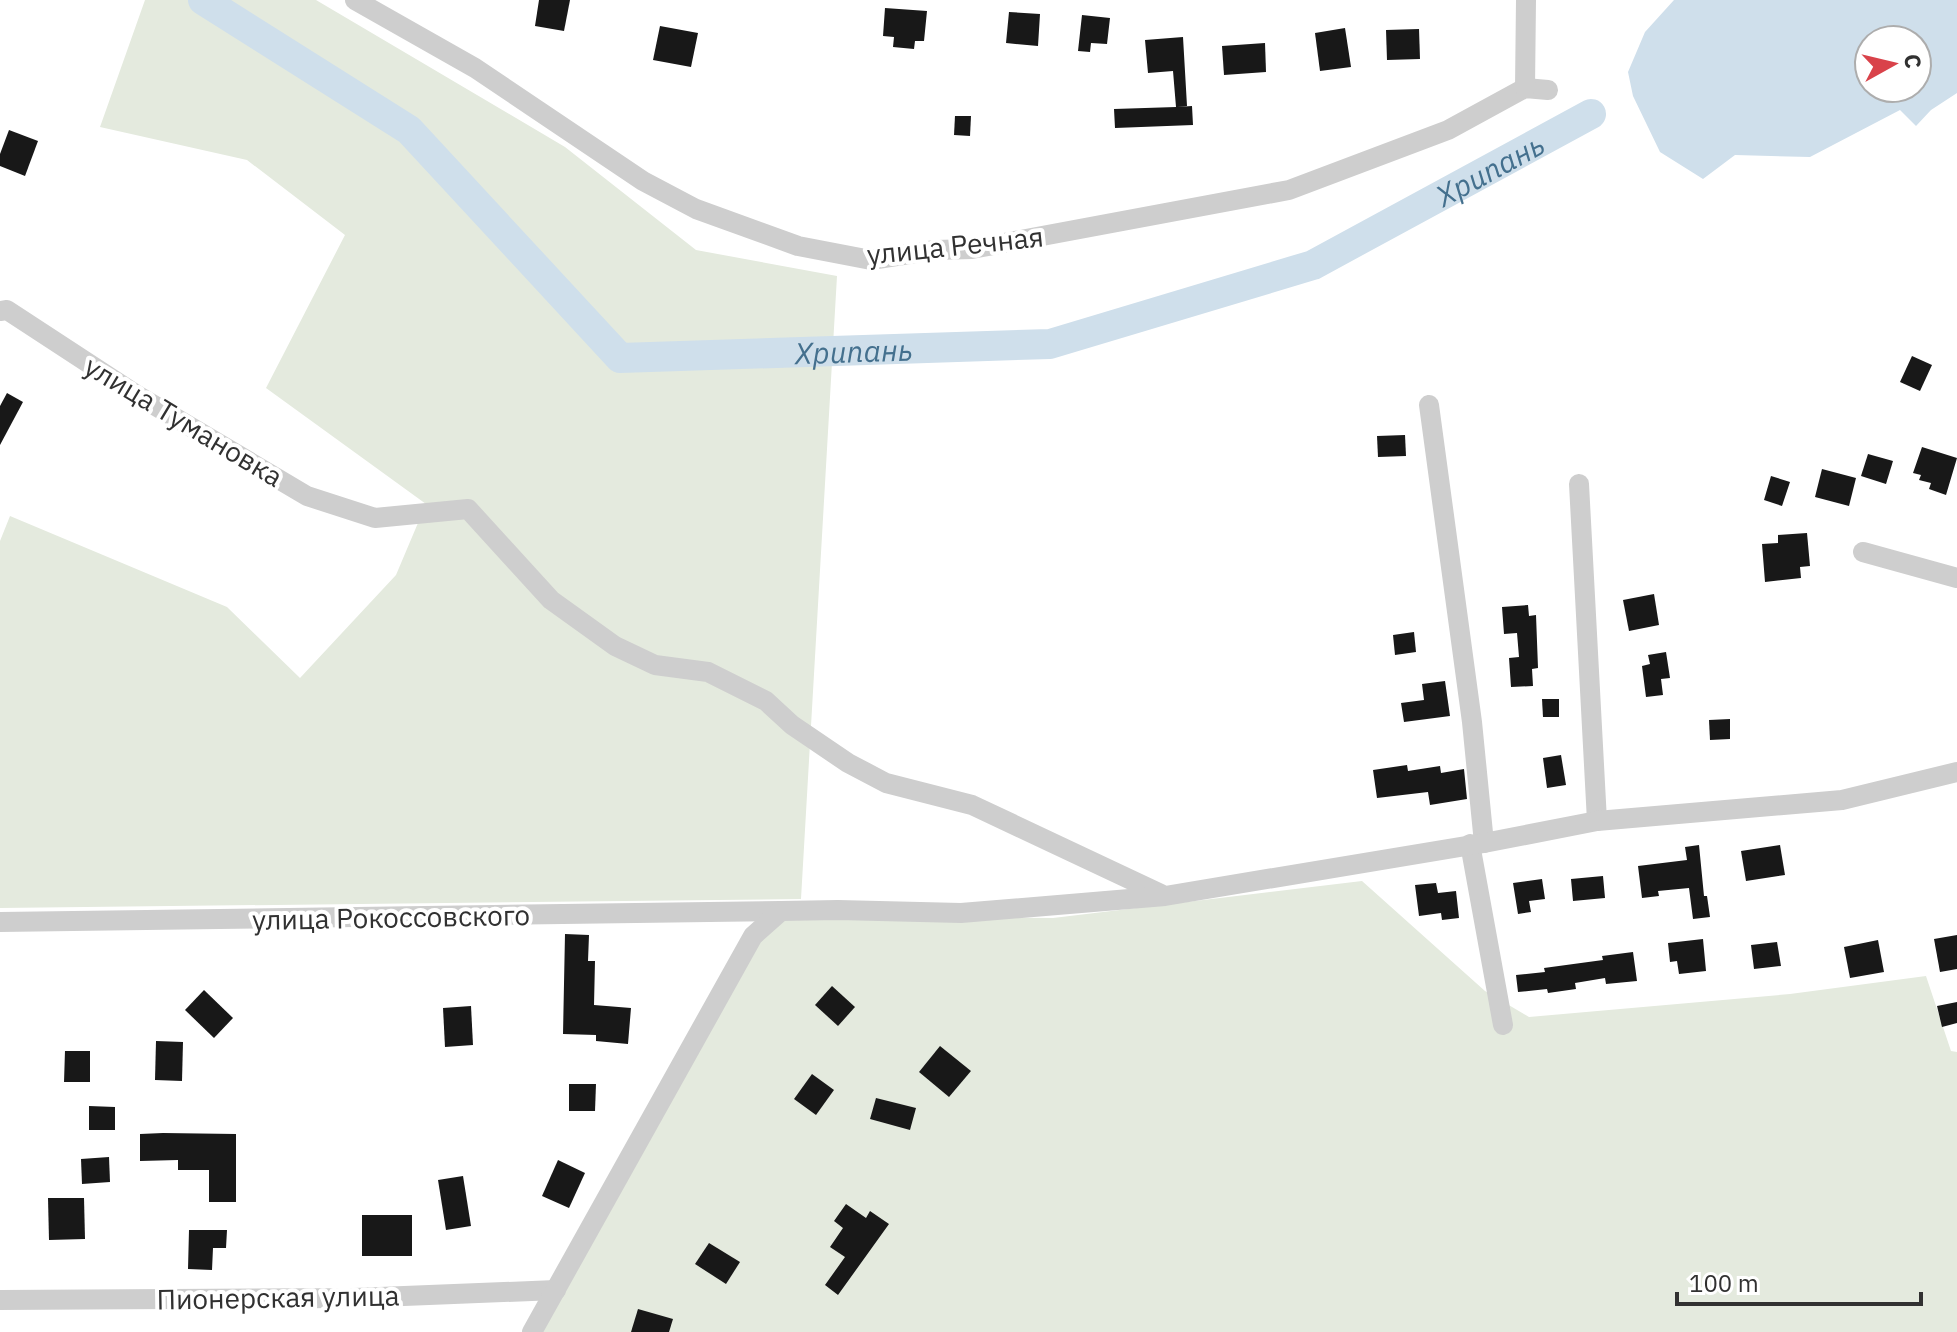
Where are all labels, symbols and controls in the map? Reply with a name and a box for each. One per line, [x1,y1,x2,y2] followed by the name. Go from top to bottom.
[1853,24,1933,104] north arrow
[1898,52,1929,70] text: С
[1427,124,1551,215] water label: Хрипань
[865,217,1045,273] street label: улица Речная
[793,329,913,372] water label: Хрипань
[78,347,290,495] street label: улица Тумановка
[252,896,530,938] street label: улица Рокоссовского
[1677,1256,1921,1306] scale bar
[1689,1267,1759,1299] text: 100 m
[156,1276,400,1318] street label: Пионерская улица

